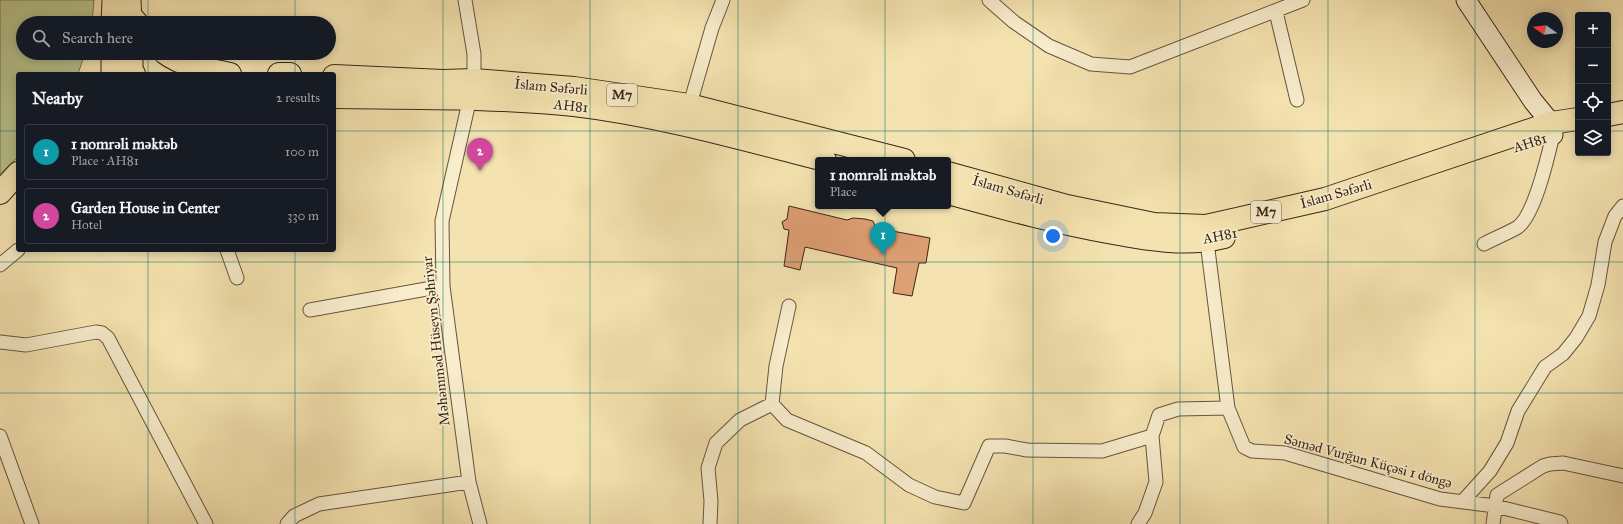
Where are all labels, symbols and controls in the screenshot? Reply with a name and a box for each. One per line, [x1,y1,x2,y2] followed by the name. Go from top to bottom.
[1527,12,1563,48] north arrow
[1575,12,1611,156] map controls
[1575,12,1611,48] button: +
[16,16,336,60] search box
[30,27,52,49] icon: search
[62,29,133,47] text: Search here
[1575,48,1611,84] button: −
[514,74,589,99] street label: İslam Səfərli
[607,84,637,106] road number: M7
[1575,84,1611,120] button: locate
[32,88,83,109] text: Nearby
[276,90,320,106] text: 2 results
[552,96,590,116] street label: AH81
[1575,120,1611,156] button: layers
[1510,129,1549,157] street label: AH81
[71,135,178,153] text: 1 nomrəli məktəb
[467,138,493,171] pin: 2
[43,144,49,160] text: 1
[285,144,319,160] text: 100 m
[71,153,139,169] text: Place · AH81
[815,157,951,209] popup
[830,166,936,184] text: 1 nomrəli məktəb
[970,171,1046,208] street label: İslam Səfərli
[1298,175,1374,212] street label: İslam Səfərli
[830,184,857,200] text: Place
[71,199,220,217] text: Garden House in Center
[1251,201,1281,223] road number: M7
[43,208,49,224] text: 2
[287,208,319,224] text: 330 m
[71,217,102,233] text: Hotel
[870,222,896,255] pin: 1
[1200,224,1239,248] street label: AH81
[1043,226,1063,246] your location
[419,255,453,427] street label: Məhəmməd Hüseyn Şəhriyar
[1282,430,1454,492] street label: Səməd Vurğun Küçəsi 1 döngə

